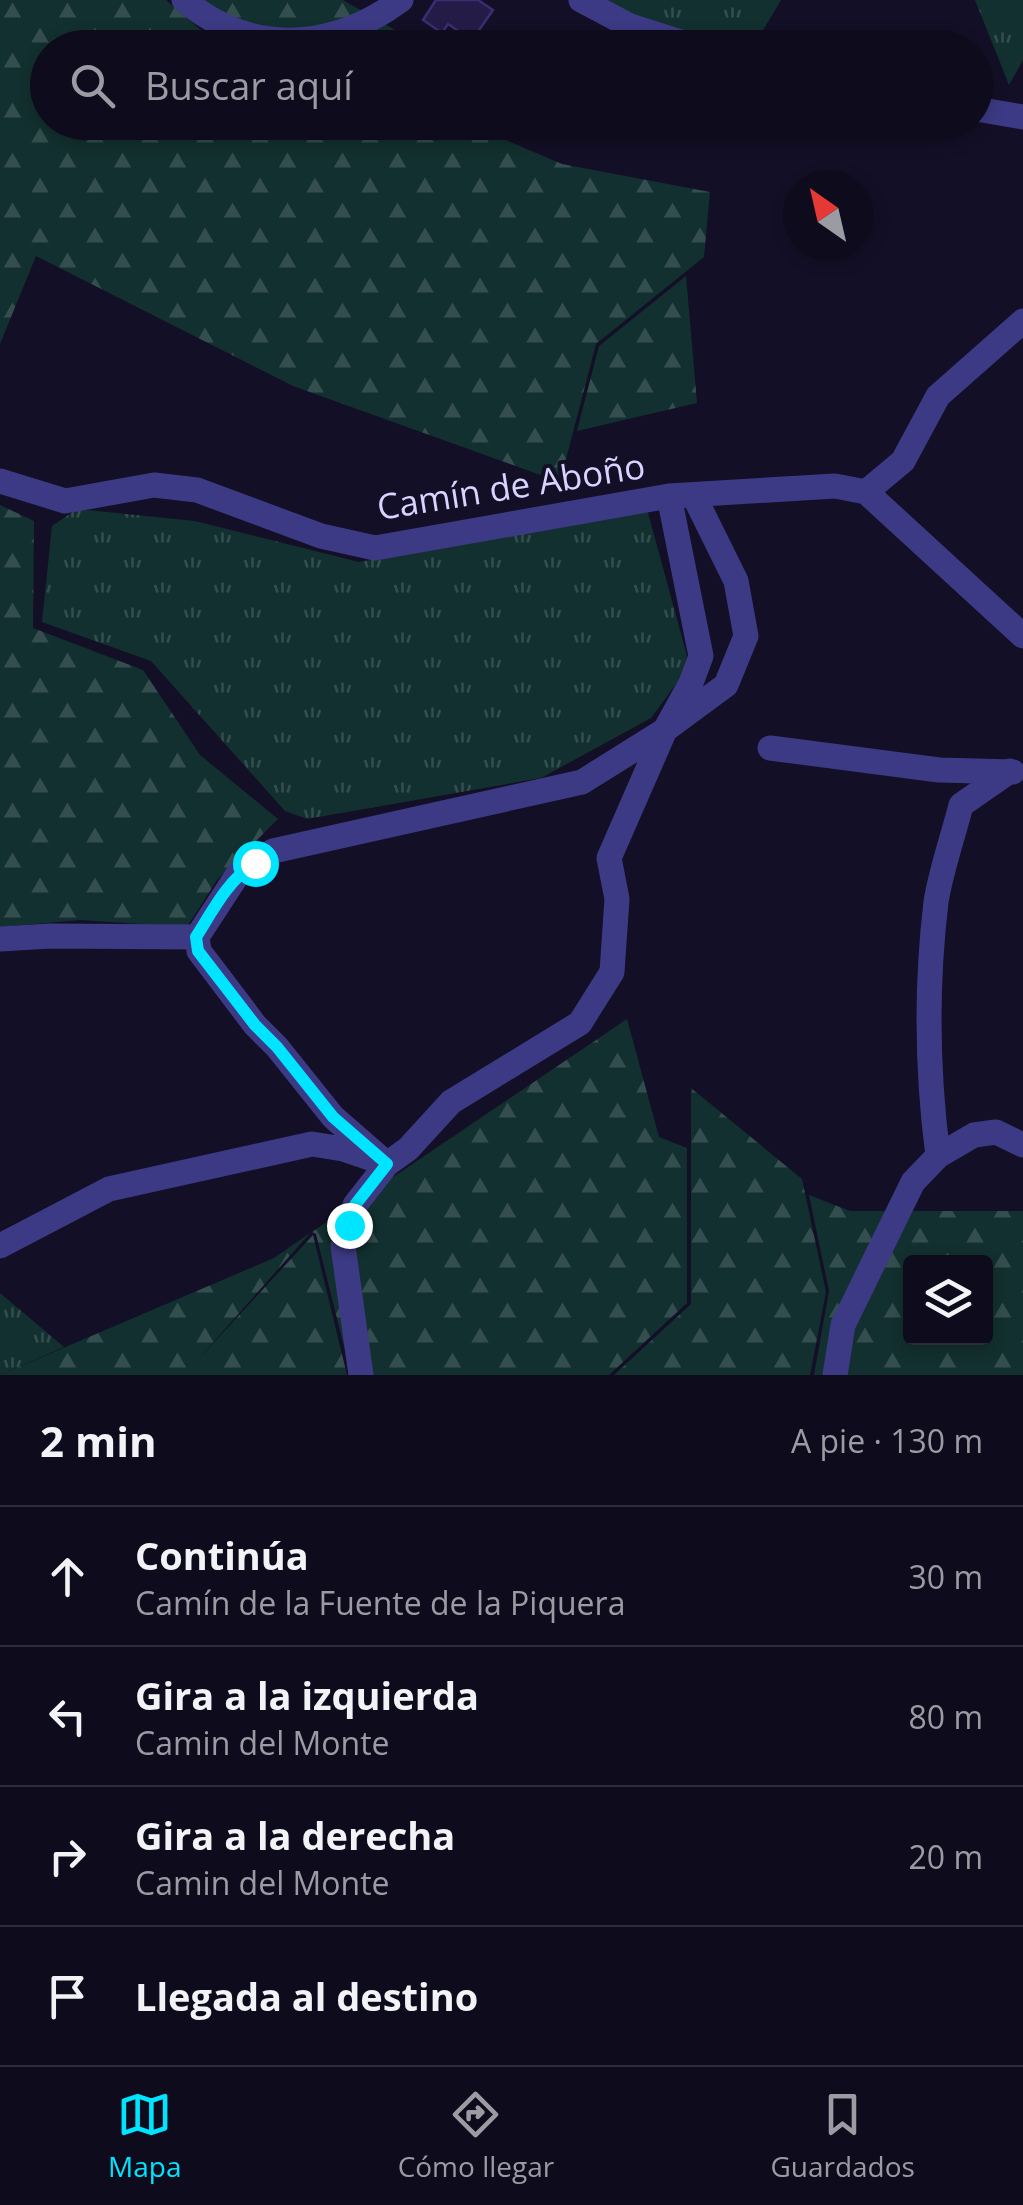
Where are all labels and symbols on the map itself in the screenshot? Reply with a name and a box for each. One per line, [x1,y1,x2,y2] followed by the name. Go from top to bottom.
[783,170,873,260] north arrow
[373,441,648,530] street label: Camín de Aboño
[233,841,279,887] route start
[327,1203,373,1249] route end

